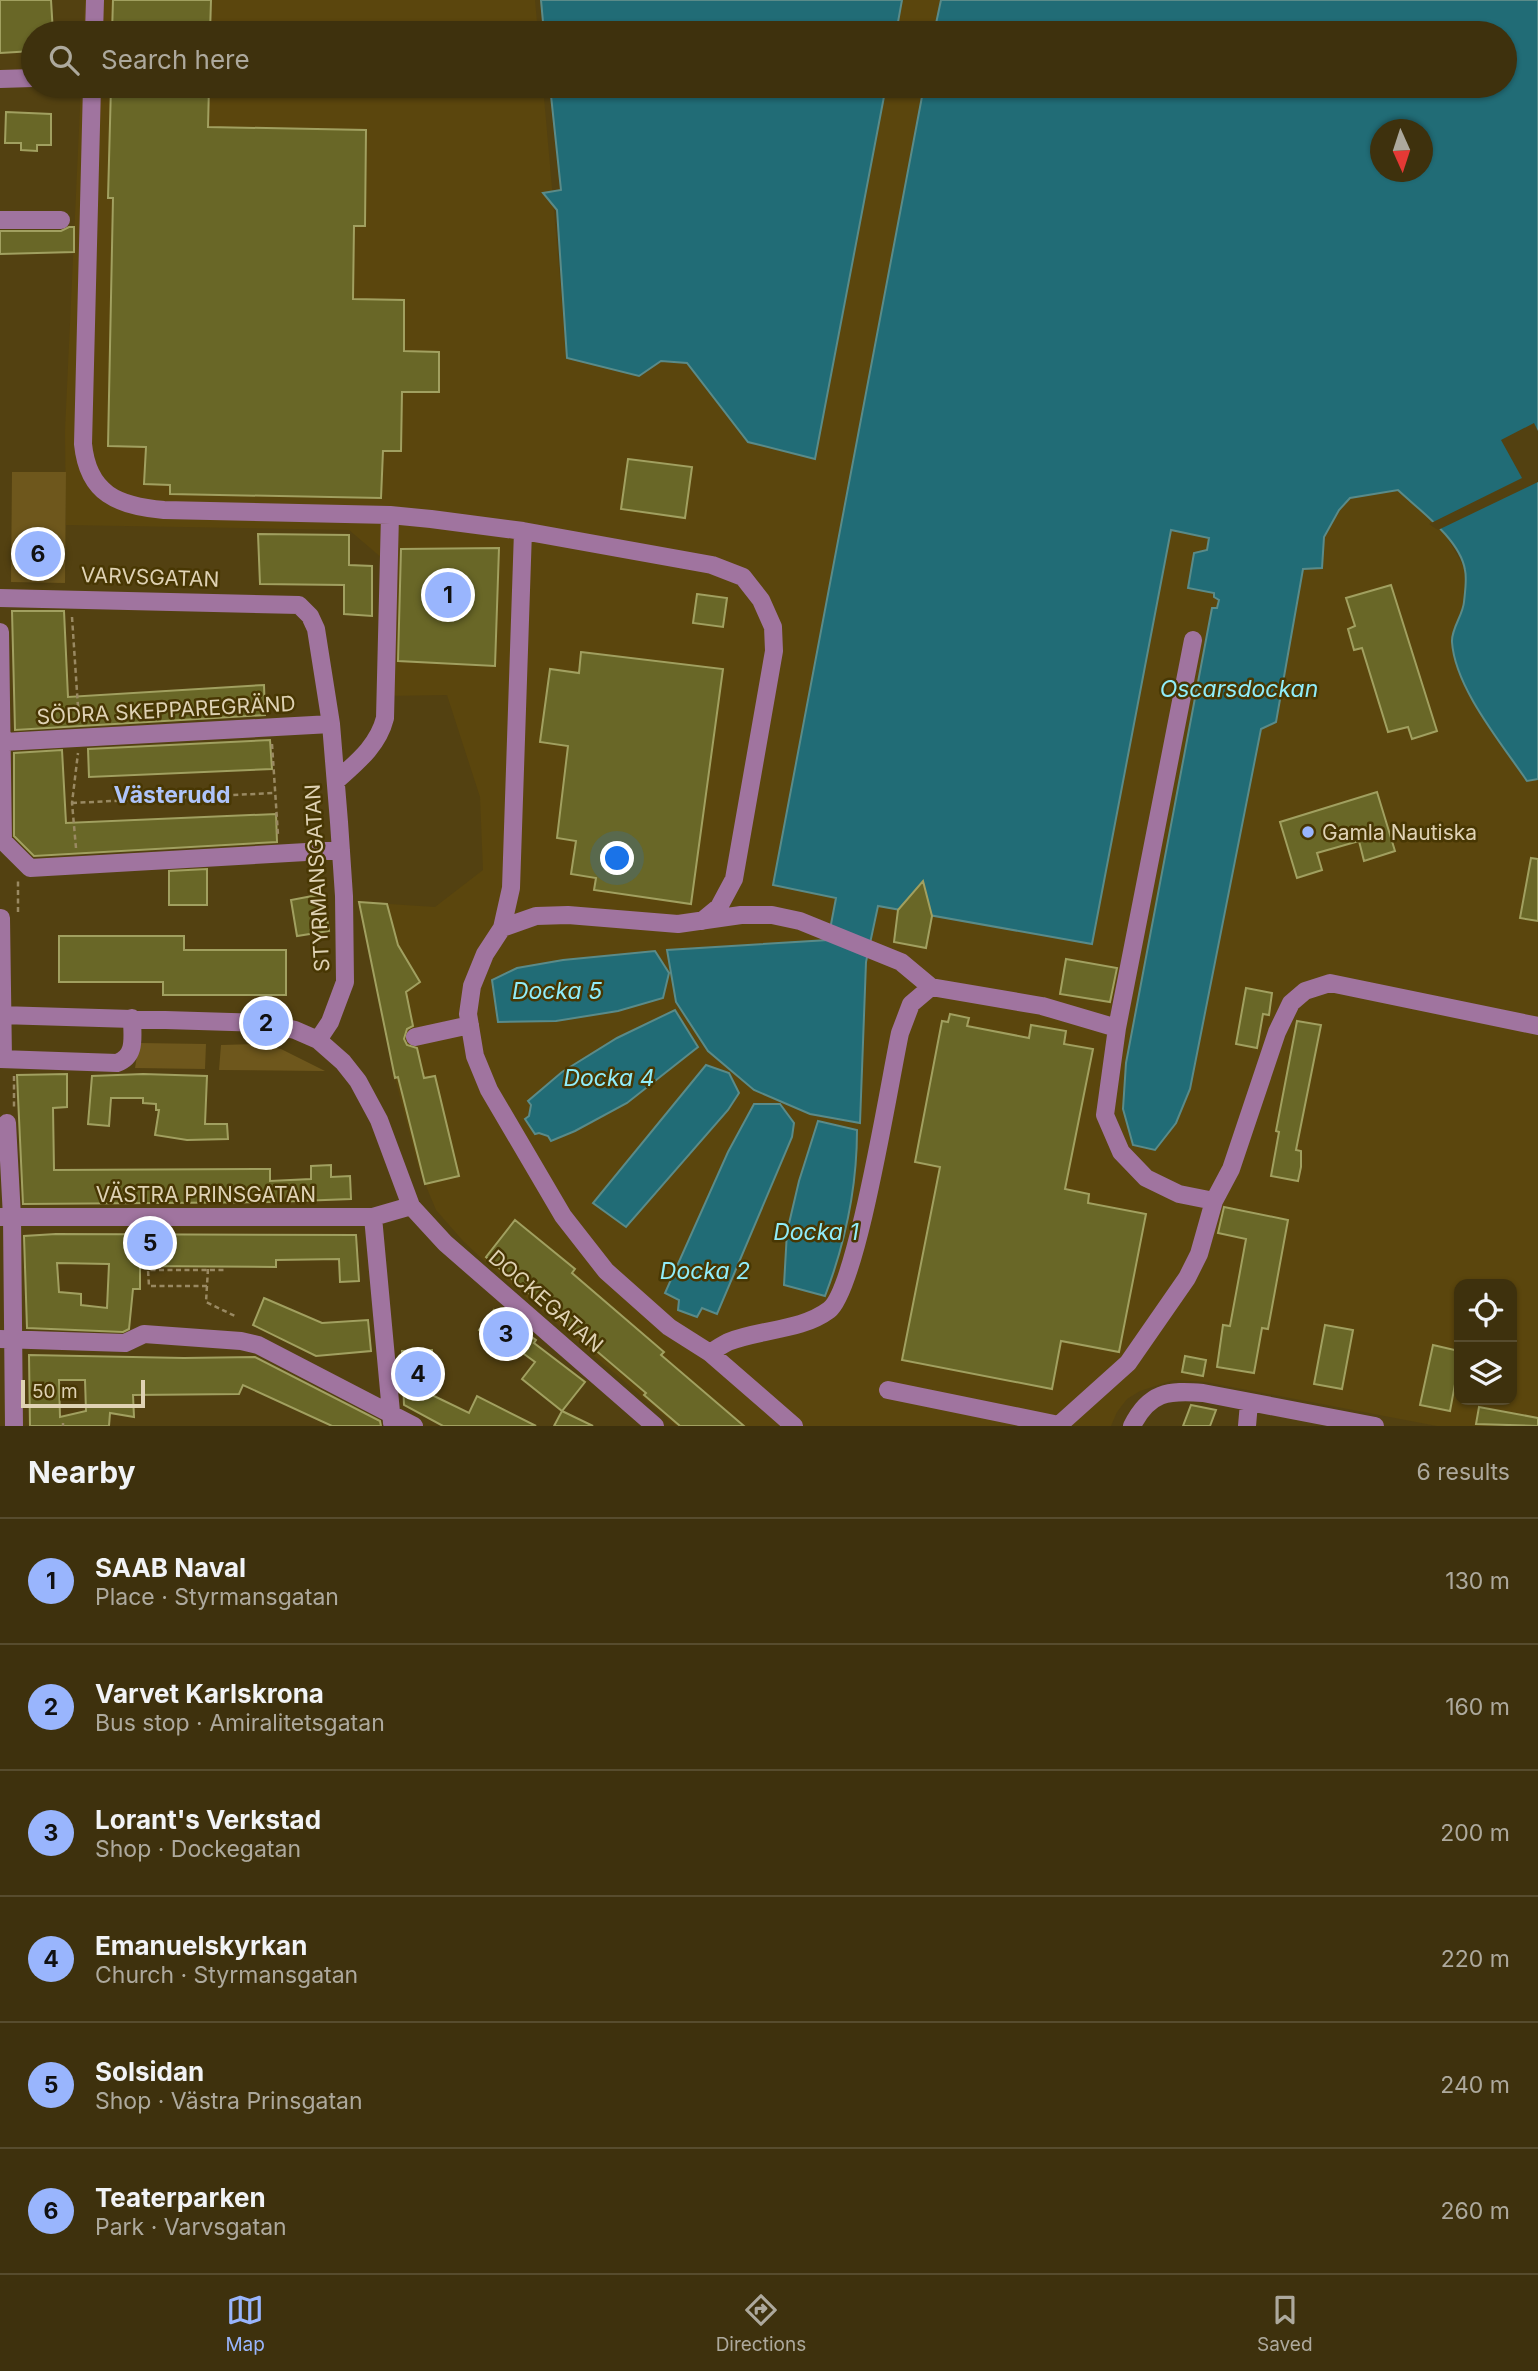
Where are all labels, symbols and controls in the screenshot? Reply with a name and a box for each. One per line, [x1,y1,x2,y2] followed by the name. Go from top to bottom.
[21,21,1517,98] search box
[45,41,83,79] icon: search
[101,44,250,75] text: Search here
[1370,119,1433,182] north arrow
[15,528,61,580] pin: 6
[80,562,220,592] street label: VARVSGATAN
[425,569,471,621] pin: 1
[1160,675,1318,703] water label: Oscarsdockan
[36,690,296,729] street label: SÖDRA SKEPPAREGRÄND
[113,781,231,809] district label: Västerudd
[300,783,334,973] street label: STYRMANSGATAN
[1322,820,1477,845] place label: Gamla Nautiska
[1300,824,1316,840] marker: Gamla Nautiska
[600,841,634,875] your location
[512,977,602,1005] water label: Docka 5
[243,997,289,1049] pin: 2
[563,1064,655,1092] water label: Docka 4
[96,1181,316,1207] street label: VÄSTRA PRINSGATAN
[127,1217,173,1269] pin: 5
[773,1218,859,1246] water label: Docka 1
[484,1245,608,1357] street label: DOCKEGATAN
[660,1257,750,1285] water label: Docka 2
[1454,1279,1517,1405] map controls
[1454,1279,1517,1342] button: locate
[483,1308,529,1360] pin: 3
[1454,1342,1517,1405] button: layers
[395,1348,441,1400] pin: 4
[21,1377,145,1409] scale bar
[32,1380,78,1403] text: 50 m
[28,1454,136,1490] text: Nearby
[1416,1458,1510,1486] text: 6 results
[95,1552,246,1583] text: SAAB Naval
[46,1567,56,1595] text: 1
[1445,1567,1510,1595] text: 130 m
[95,1583,339,1611] text: Place · Styrmansgatan
[95,1678,324,1709] text: Varvet Karlskrona
[44,1693,58,1721] text: 2
[1445,1693,1510,1721] text: 160 m
[95,1709,385,1737] text: Bus stop · Amiralitetsgatan
[95,1804,321,1835] text: Lorant's Verkstad
[44,1819,58,1847] text: 3
[1440,1819,1510,1847] text: 200 m
[95,1835,301,1863] text: Shop · Dockegatan
[95,1930,307,1961] text: Emanuelskyrkan
[43,1945,59,1973] text: 4
[1441,1945,1510,1973] text: 220 m
[95,1961,358,1989] text: Church · Styrmansgatan
[95,2056,204,2087] text: Solsidan
[44,2071,58,2099] text: 5
[1440,2071,1510,2099] text: 240 m
[95,2087,363,2115] text: Shop · Västra Prinsgatan
[95,2182,266,2213] text: Teaterparken
[44,2197,58,2225] text: 6
[1441,2197,1510,2225] text: 260 m
[95,2213,287,2241] text: Park · Varvsgatan
[225,2291,265,2356] tab: Map
[716,2291,806,2356] tab: Directions
[1257,2291,1313,2356] tab: Saved

